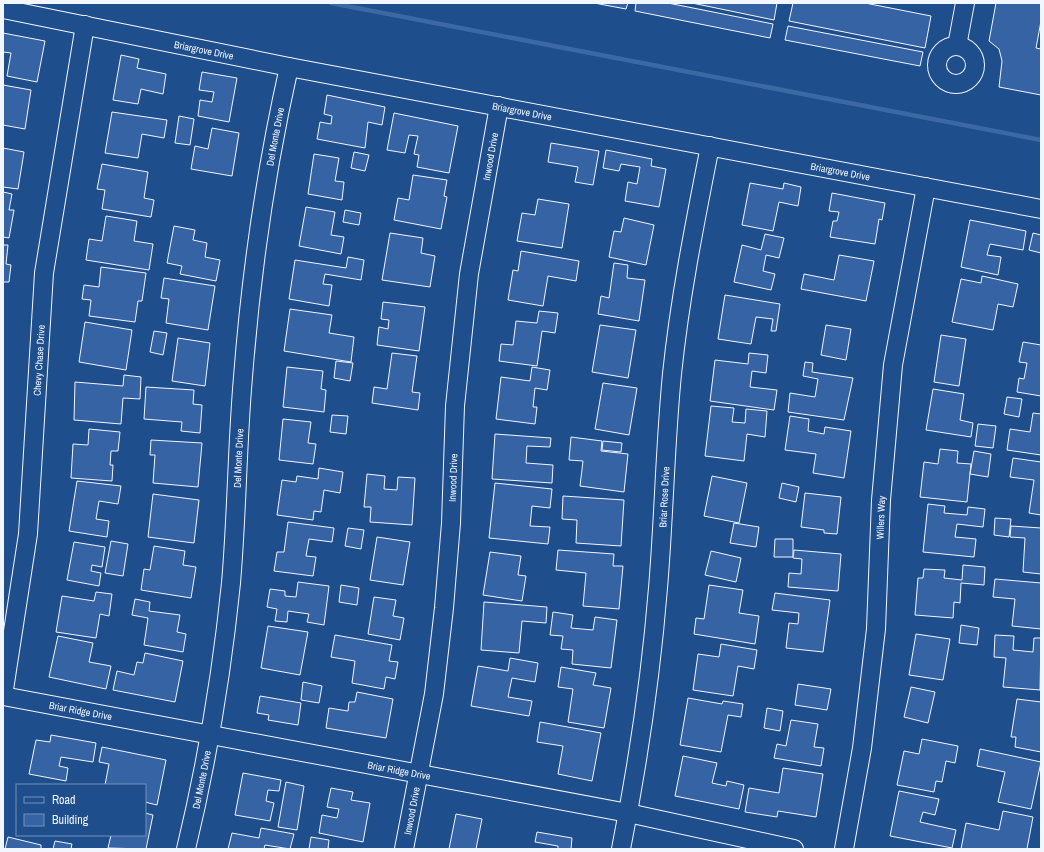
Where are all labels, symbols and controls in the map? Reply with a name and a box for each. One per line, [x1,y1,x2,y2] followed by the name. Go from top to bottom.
[173,38,235,63] street label: Briargrove Drive
[491,100,553,124] street label: Briargrove Drive
[263,106,287,167] street label: Del Monte Drive
[480,131,501,181] street label: Inwood Drive
[810,160,872,184] street label: Briargrove Drive
[30,324,48,396] street label: Chevy Chase Drive
[231,428,246,488] street label: Del Monte Drive
[446,453,460,502] street label: Inwood Drive
[656,466,672,528] street label: Briar Rose Drive
[873,494,888,540] street label: Willers Way
[48,699,114,723] street label: Briar Ridge Drive
[189,749,214,810] street label: Del Monte Drive
[366,758,432,783] street label: Briar Ridge Drive
[16,784,146,836] legend
[401,785,423,836] street label: Inwood Drive
[52,792,76,808] text: Road
[52,812,89,828] text: Building

